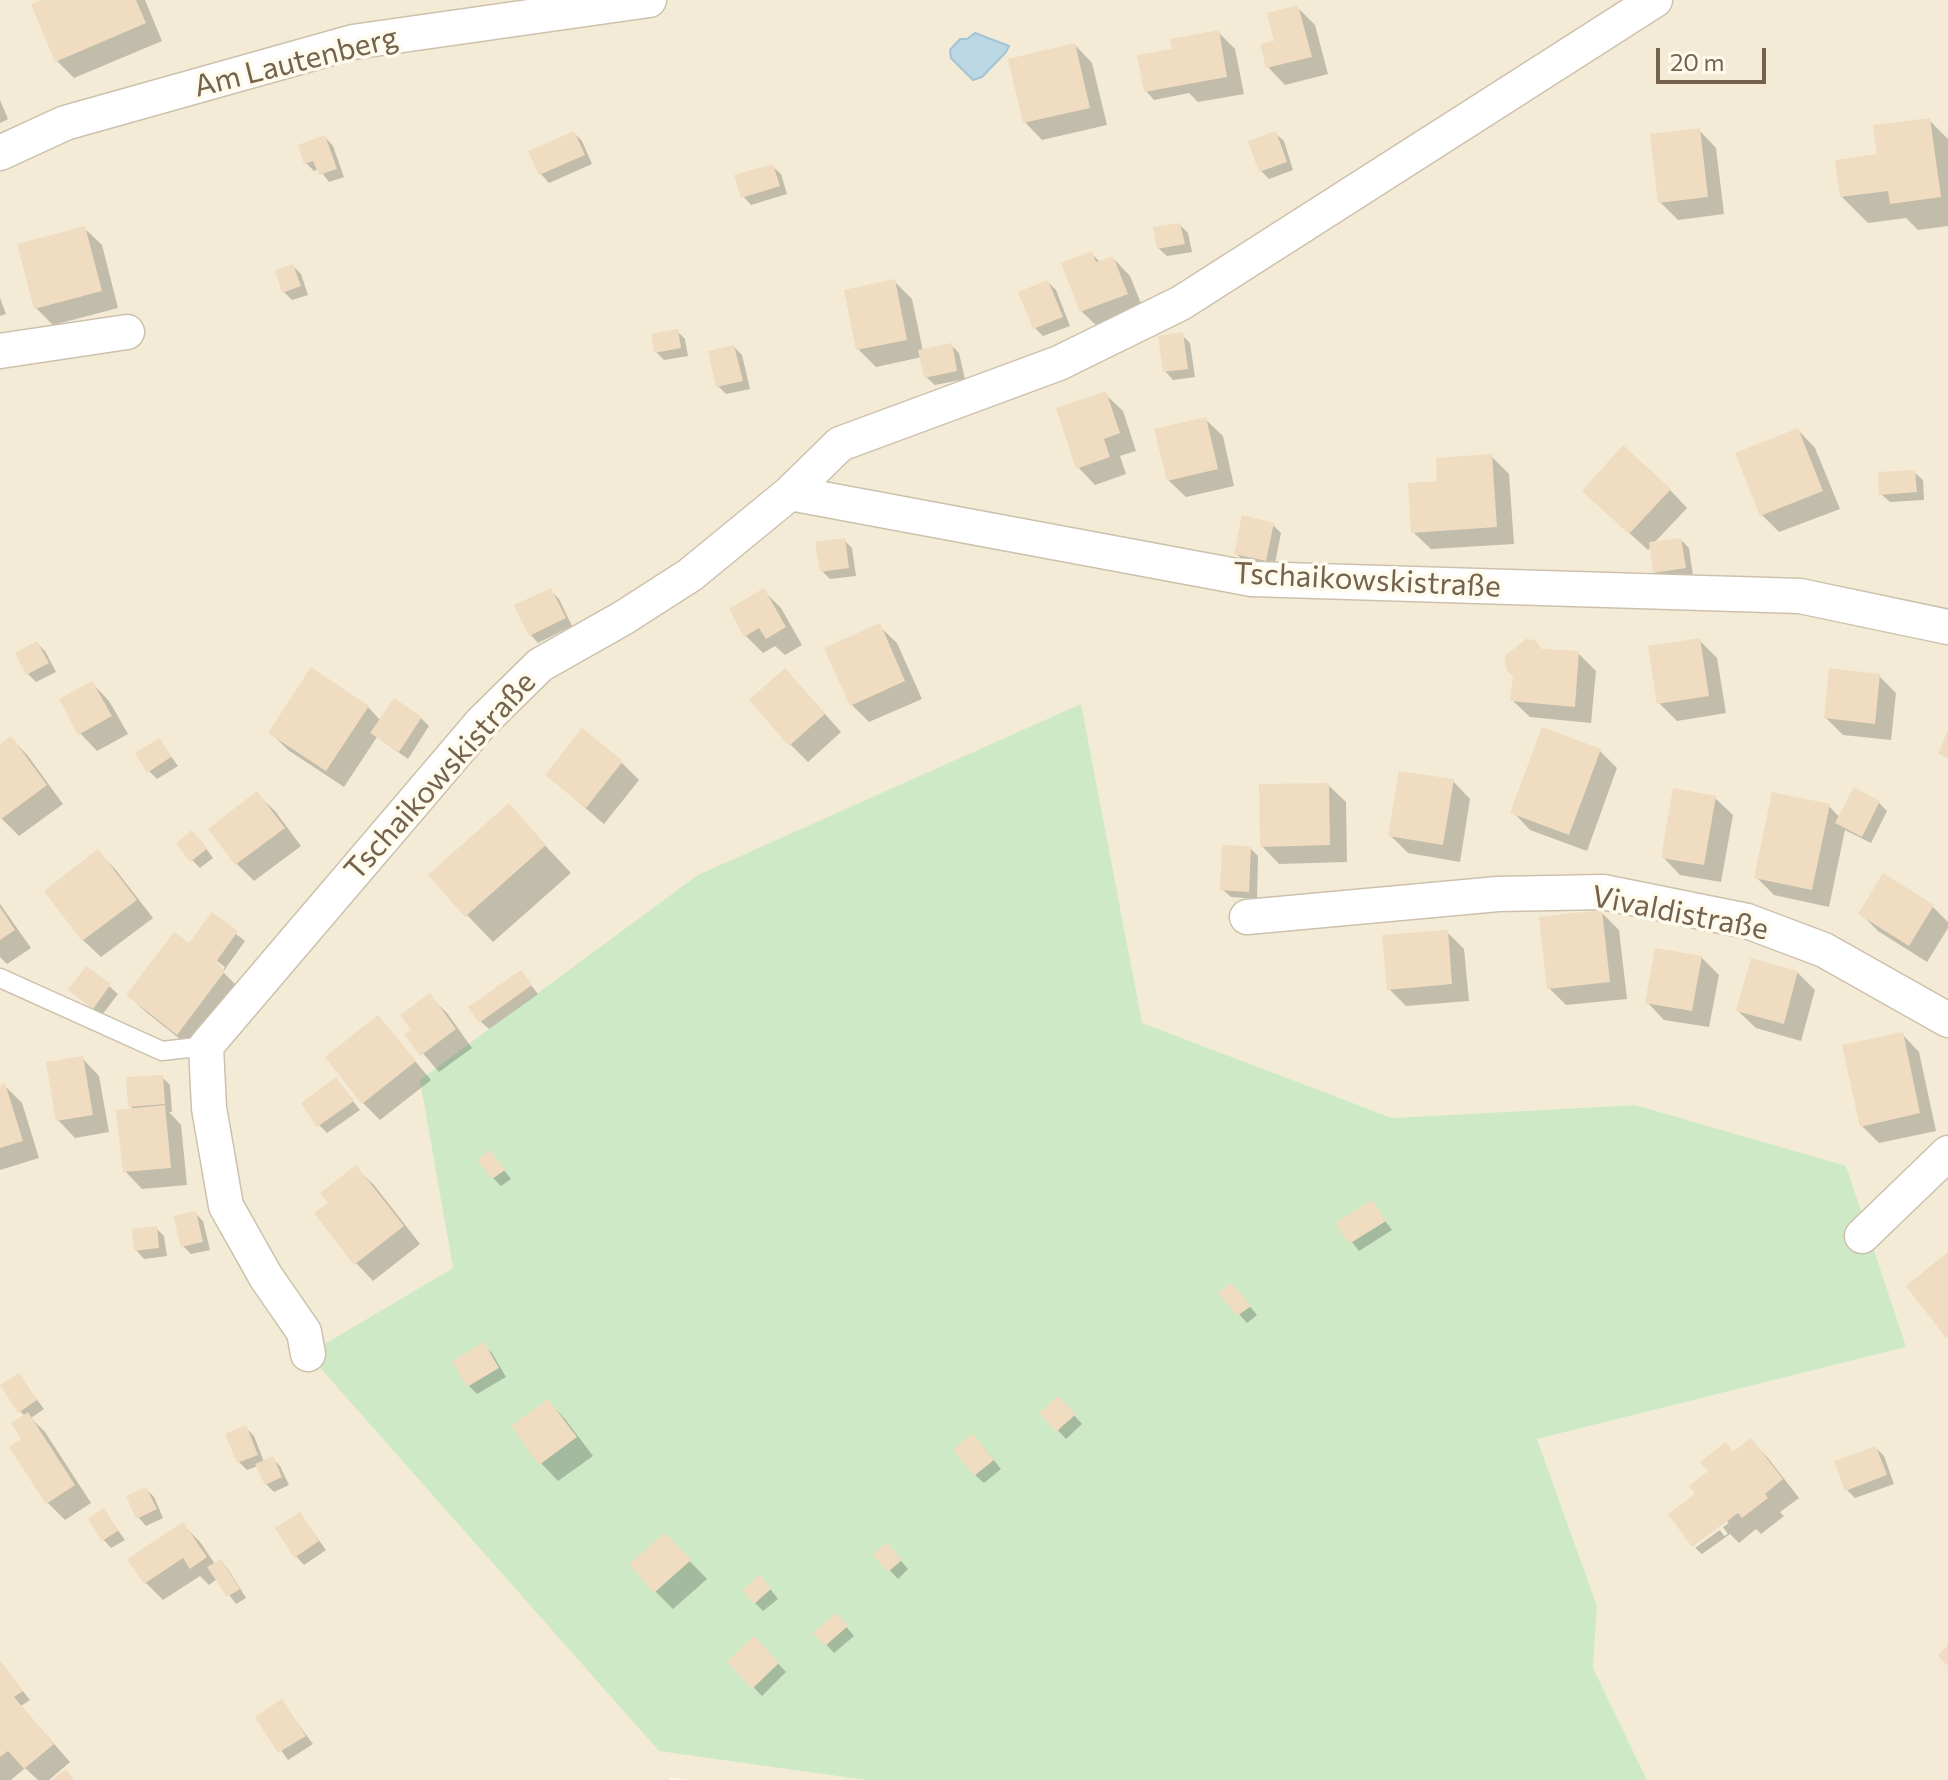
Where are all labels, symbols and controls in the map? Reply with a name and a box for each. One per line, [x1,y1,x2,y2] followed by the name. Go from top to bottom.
[190,19,402,105] street label: Am Lautenberg
[1660,32,1770,82] scale bar
[1670,47,1724,76] text: 20 m
[1232,555,1502,605] street label: Tschaikowskistraße
[337,664,543,888] street label: Tschaikowskistraße
[1589,878,1771,948] street label: Vivaldistraße

